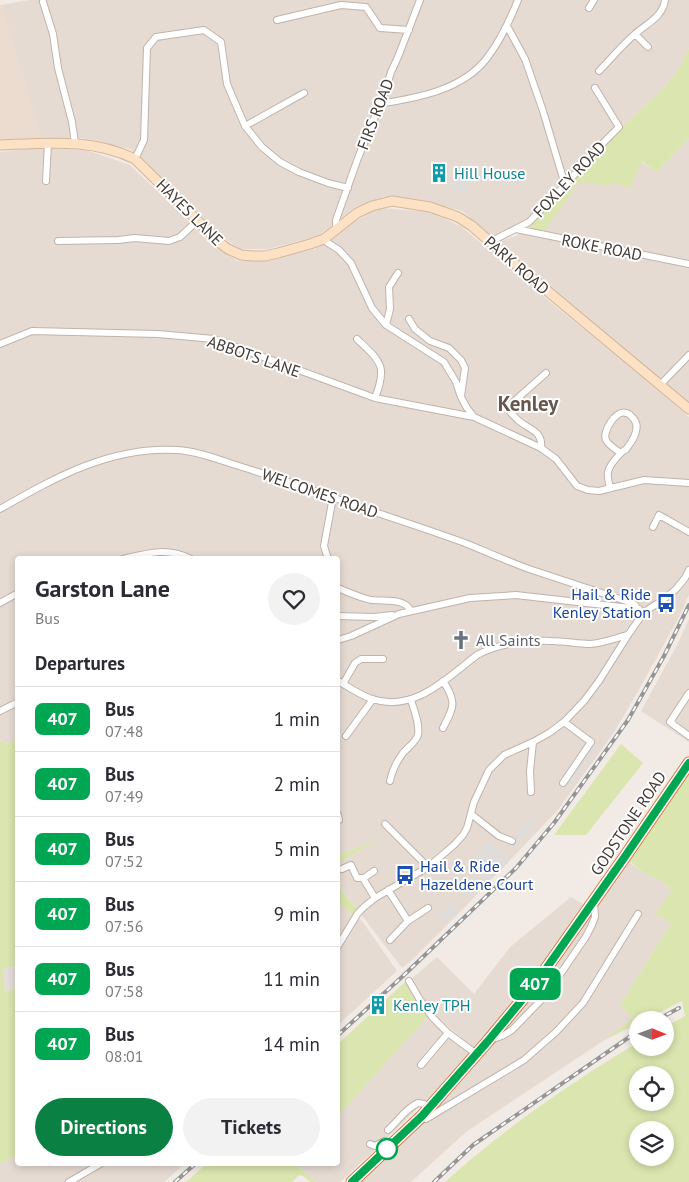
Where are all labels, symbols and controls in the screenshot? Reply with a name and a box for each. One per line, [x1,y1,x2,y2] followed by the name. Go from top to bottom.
[352,76,398,152] street label: FIRS ROAD
[529,137,609,221] street label: FOXLEY ROAD
[428,162,450,184] building icon: Hill House
[454,163,525,183] place label: Hill House
[152,174,228,250] street label: HAYES LANE
[560,229,644,265] street label: ROKE ROAD
[480,231,554,299] street label: PARK ROAD
[205,331,303,381] street label: ABBOTS LANE
[498,390,559,417] district label: Kenley
[259,464,381,522] street label: WELCOMES ROAD
[35,573,170,604] text: Garston Lane
[268,573,320,625] button: heart
[553,584,651,622] place label: Hail & Ride Kenley Station
[655,592,677,614] bus stop icon: Hail & Ride Kenley Station
[35,608,60,628] text: Bus
[450,629,472,651] church icon: All Saints
[476,630,541,650] place label: All Saints
[35,651,125,675] text: Departures
[105,697,134,721] text: Bus
[47,707,78,730] text: 407
[274,707,320,731] text: 1 min
[105,721,143,741] text: 07:48
[105,762,134,786] text: Bus
[586,767,670,879] street label: GODSTONE ROAD
[47,772,78,795] text: 407
[274,772,320,796] text: 2 min
[105,786,143,806] text: 07:49
[105,827,134,851] text: Bus
[47,837,78,860] text: 407
[274,837,320,861] text: 5 min
[105,851,143,871] text: 07:52
[420,856,534,894] place label: Hail & Ride Hazeldene Court
[394,864,416,886] bus stop icon: Hail & Ride Hazeldene Court
[105,892,134,916] text: Bus
[47,902,78,925] text: 407
[274,902,320,926] text: 9 min
[105,916,143,936] text: 07:56
[105,957,134,981] text: Bus
[47,967,78,990] text: 407
[263,967,320,991] text: 11 min
[506,968,564,1000] line badge: 407
[520,972,550,995] text: 407
[105,981,143,1001] text: 07:58
[367,994,389,1016] building icon: Kenley TPH
[393,995,471,1015] place label: Kenley TPH
[629,1011,674,1056] north arrow
[629,1011,674,1166] map controls
[105,1022,134,1046] text: Bus
[47,1032,78,1055] text: 407
[263,1032,320,1056] text: 14 min
[105,1046,143,1066] text: 08:01
[629,1066,674,1111] button: locate
[35,1098,173,1156] button: Directions
[183,1098,320,1156] button: Tickets
[629,1121,674,1166] button: layers
[376,1138,398,1160] unlabelled marker

